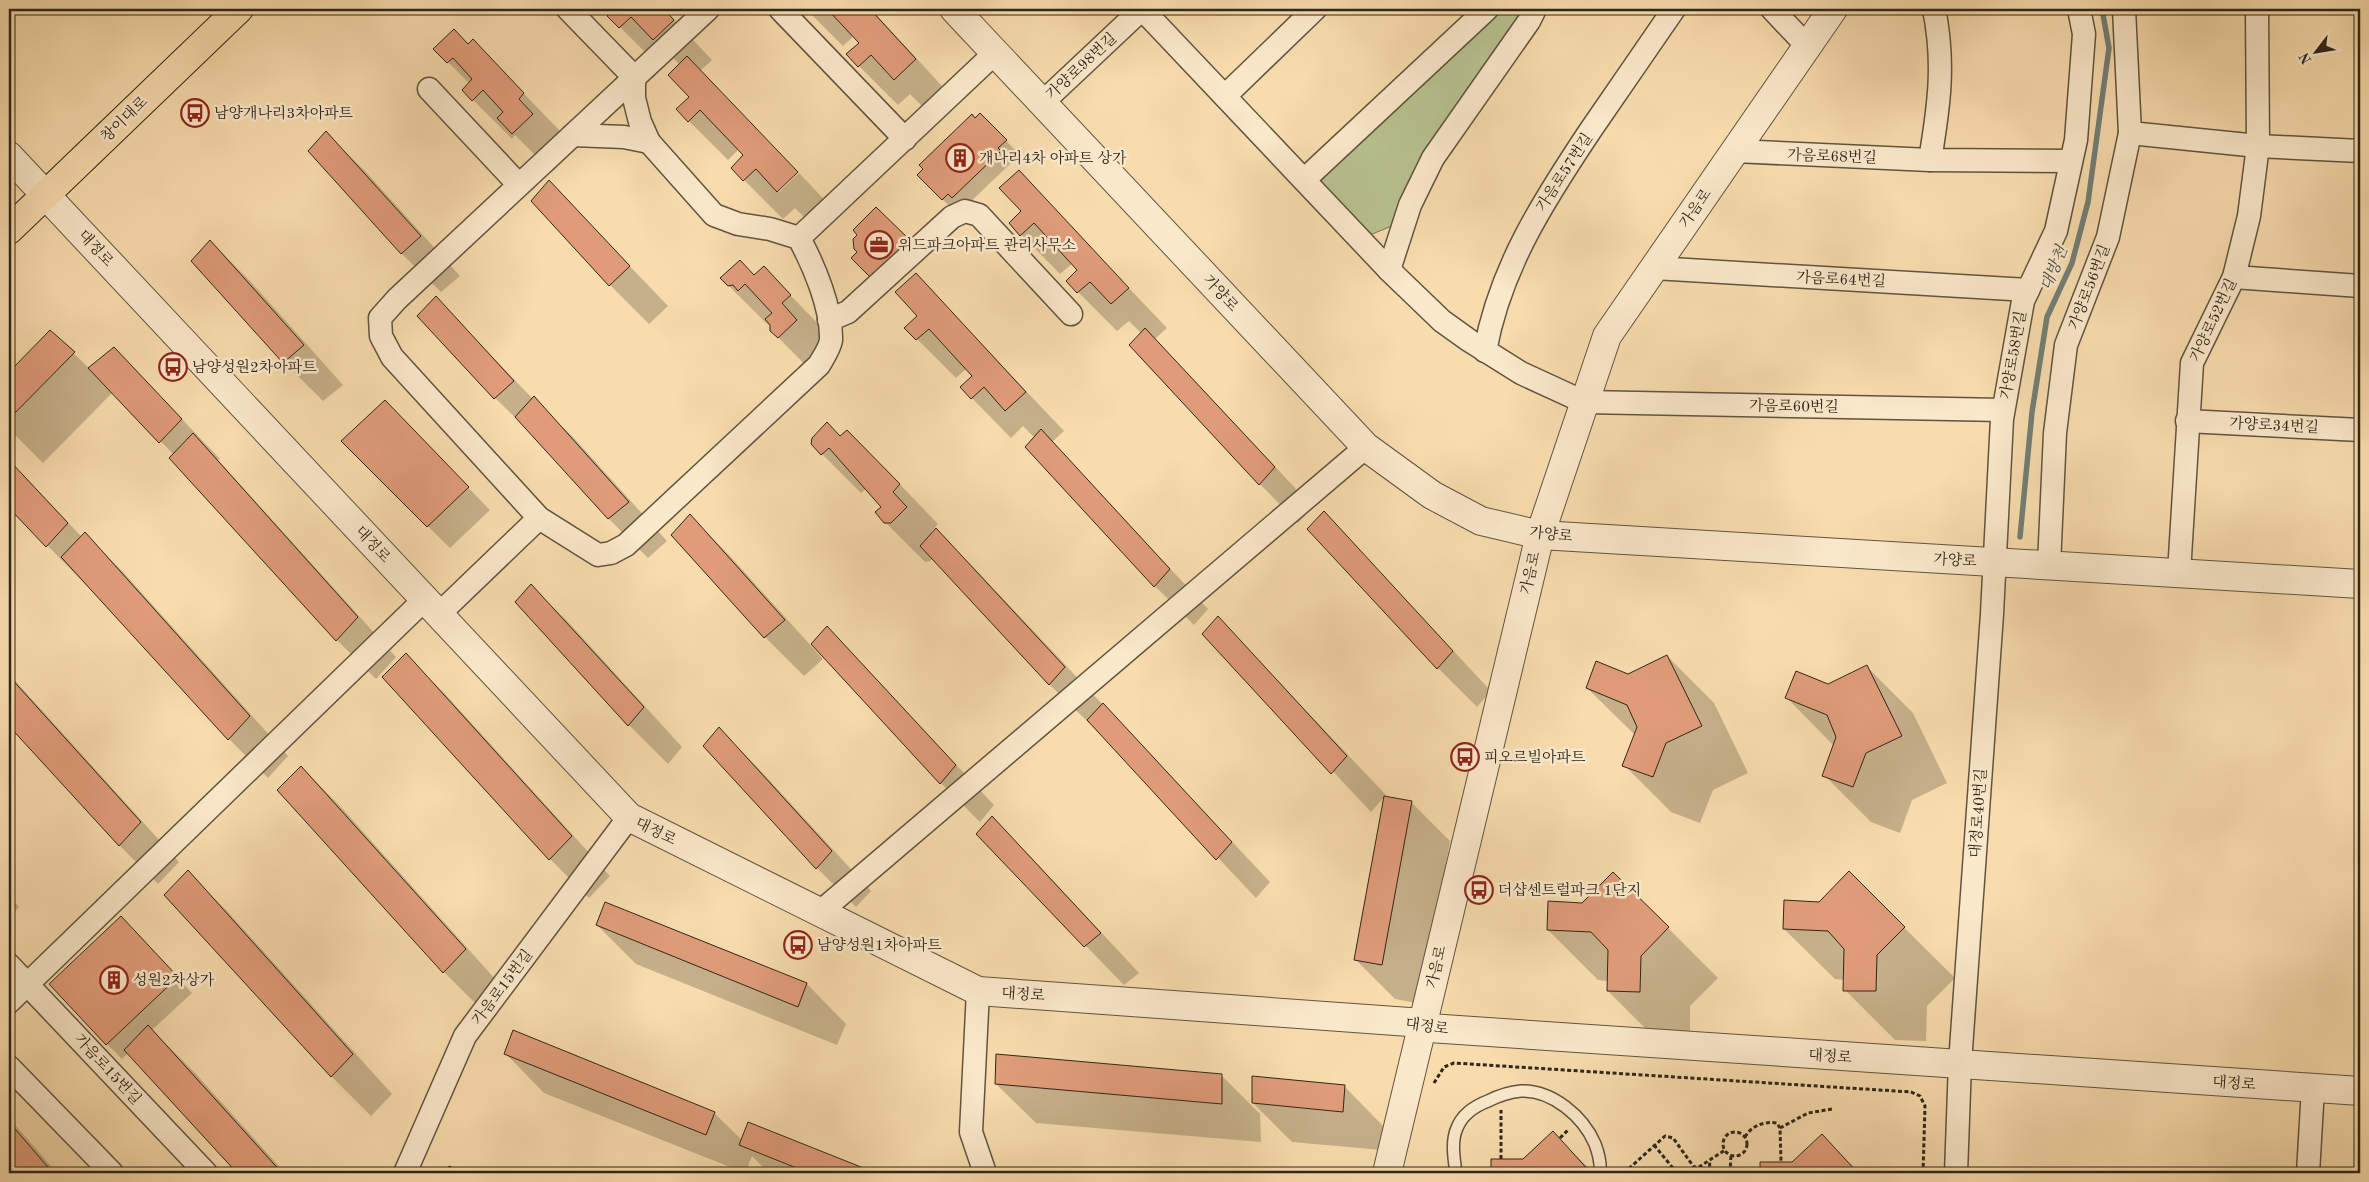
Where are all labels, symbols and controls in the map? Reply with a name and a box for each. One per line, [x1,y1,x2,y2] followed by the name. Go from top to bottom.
[2292,28,2342,78] north arrow
[1043,30,1120,103] street label: 가양로98번길
[2297,50,2314,66] text: N
[98,93,151,146] street label: 창이대로
[180,98,210,128] bus stop icon: 남양개나리3차아파트
[214,105,354,122] place label: 남양개나리3차아파트
[1533,130,1596,215] street label: 가음로57번길
[945,143,975,173] building icon: 개나리4차 아파트 상가
[1787,146,1877,167] street label: 가음로68번길
[979,150,1127,167] place label: 개나리4차 아파트 상가
[1676,185,1715,231] street label: 가음로
[75,227,117,270] street label: 대정로
[864,230,894,260] office icon: 위드파크아파트 관리사무소
[898,237,1077,254] place label: 위드파크아파트 관리사무소
[2037,242,2072,293] water label: 대방천
[2065,242,2114,332] street label: 가양로56번길
[1796,269,1886,290] street label: 가음로64번길
[1200,272,1242,315] street label: 가양로
[2187,276,2240,365] street label: 가양로52번길
[1997,309,2030,401] street label: 가양로58번길
[158,352,188,382] bus stop icon: 남양성원2차아파트
[192,359,317,376] place label: 남양성원2차아파트
[1749,397,1839,416] street label: 가음로60번길
[2229,415,2319,436] street label: 가양로34번길
[352,523,394,566] street label: 대정로
[1528,524,1574,545] street label: 가양로
[1517,550,1544,596] street label: 가음로
[1933,551,1978,570] street label: 가양로
[1450,742,1480,772] bus stop icon: 피오르빌아파트
[1484,749,1586,766] place label: 피오르빌아파트
[1967,768,1990,858] street label: 대정로40번길
[633,814,679,849] street label: 대정로
[1464,875,1494,905] bus stop icon: 더샵센트럴파크 1단지
[1498,882,1641,899] place label: 더샵센트럴파크 1단지
[783,930,813,960] bus stop icon: 남양성원1차아파트
[817,937,942,954] place label: 남양성원1차아파트
[1423,944,1450,990] street label: 가음로
[469,946,536,1028] street label: 가음로15번길
[99,965,129,995] building icon: 성원2차상가
[133,972,215,989] place label: 성원2차상가
[1001,985,1046,1005] street label: 대정로
[1404,1015,1450,1038] street label: 대정로
[71,1031,144,1108] street label: 가음로15번길
[1808,1047,1853,1067] street label: 대정로
[2212,1074,2257,1094] street label: 대정로

